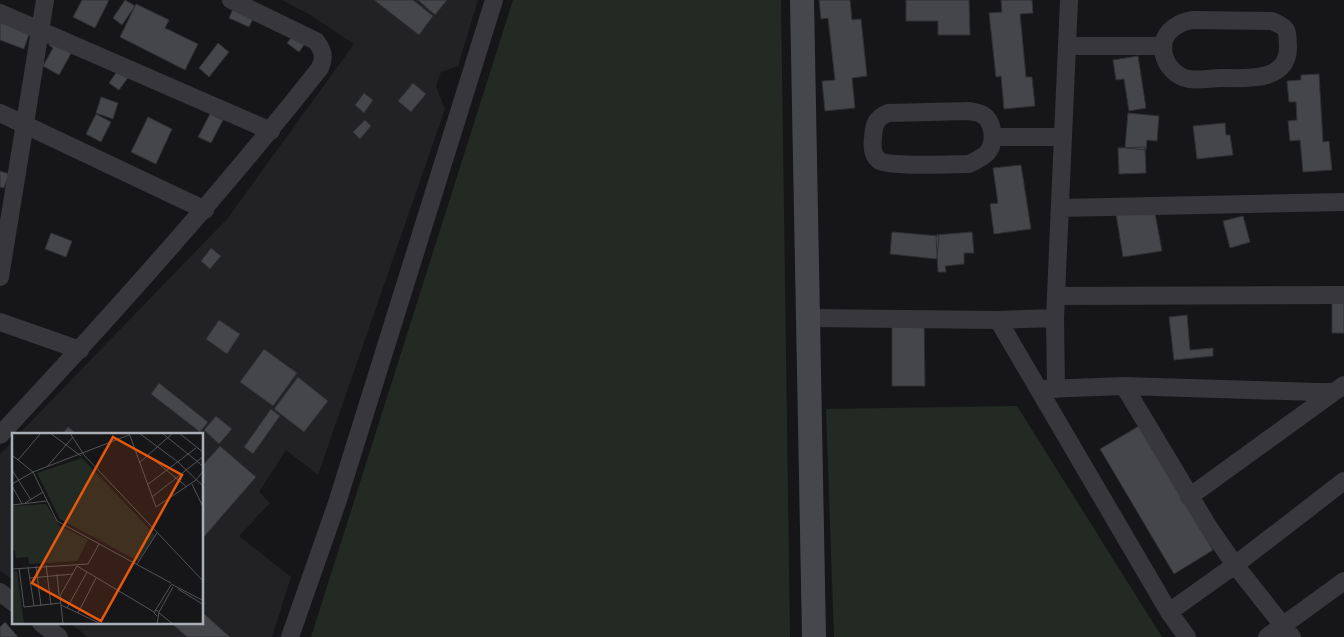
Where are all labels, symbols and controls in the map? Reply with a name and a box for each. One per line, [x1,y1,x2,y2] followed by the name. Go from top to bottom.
[12,433,204,624] inset map

